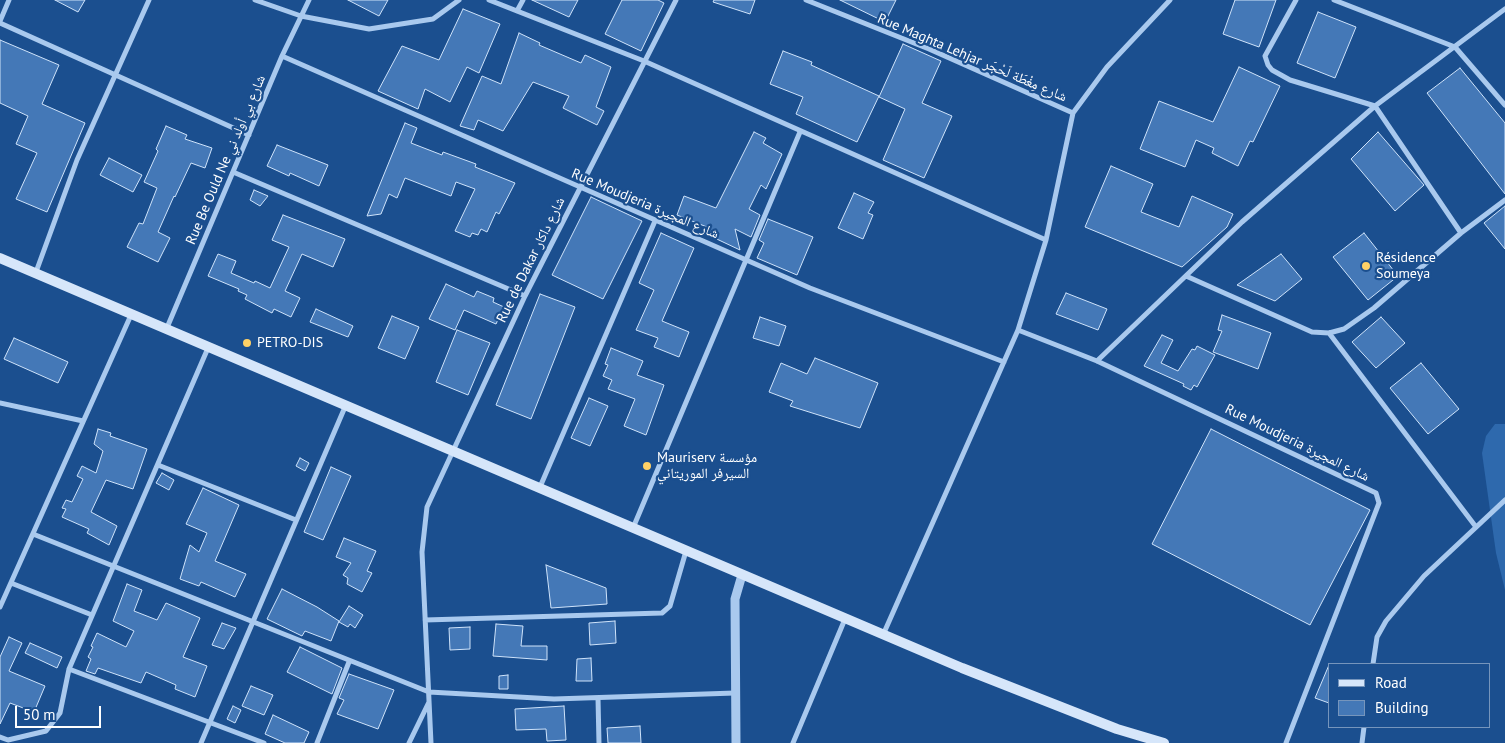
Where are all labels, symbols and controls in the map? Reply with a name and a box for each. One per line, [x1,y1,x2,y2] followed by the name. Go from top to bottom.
[875,10,1069,106] street label: Rue Maghta Lehjar شارع مِغْطَة لَحْجَر
[183,73,269,247] street label: Rue Be Ould Ne شارع بي أولد ني
[569,165,721,243] street label: Rue Moudjeria شارع المجيرة
[493,195,569,325] street label: Rue de Dakar شارع داكار
[1376,250,1436,282] place label: Résidence Soumeya
[1360,260,1372,272] marker: Résidence Soumeya
[257,335,323,351] place label: PETRO-DIS
[241,337,253,349] marker: PETRO-DIS
[1222,401,1372,485] street label: Rue Moudjeria شارع المجيرة
[657,450,757,482] place label: Mauriserv مؤسسة السيرفر الموريتاني
[641,460,653,472] marker: Mauriserv مؤسسة السيرفر الموريتاني
[1328,663,1490,728] legend
[1375,673,1407,692] text: Road
[18,696,104,728] scale bar
[1375,698,1429,717] text: Building
[23,705,56,724] text: 50 m

